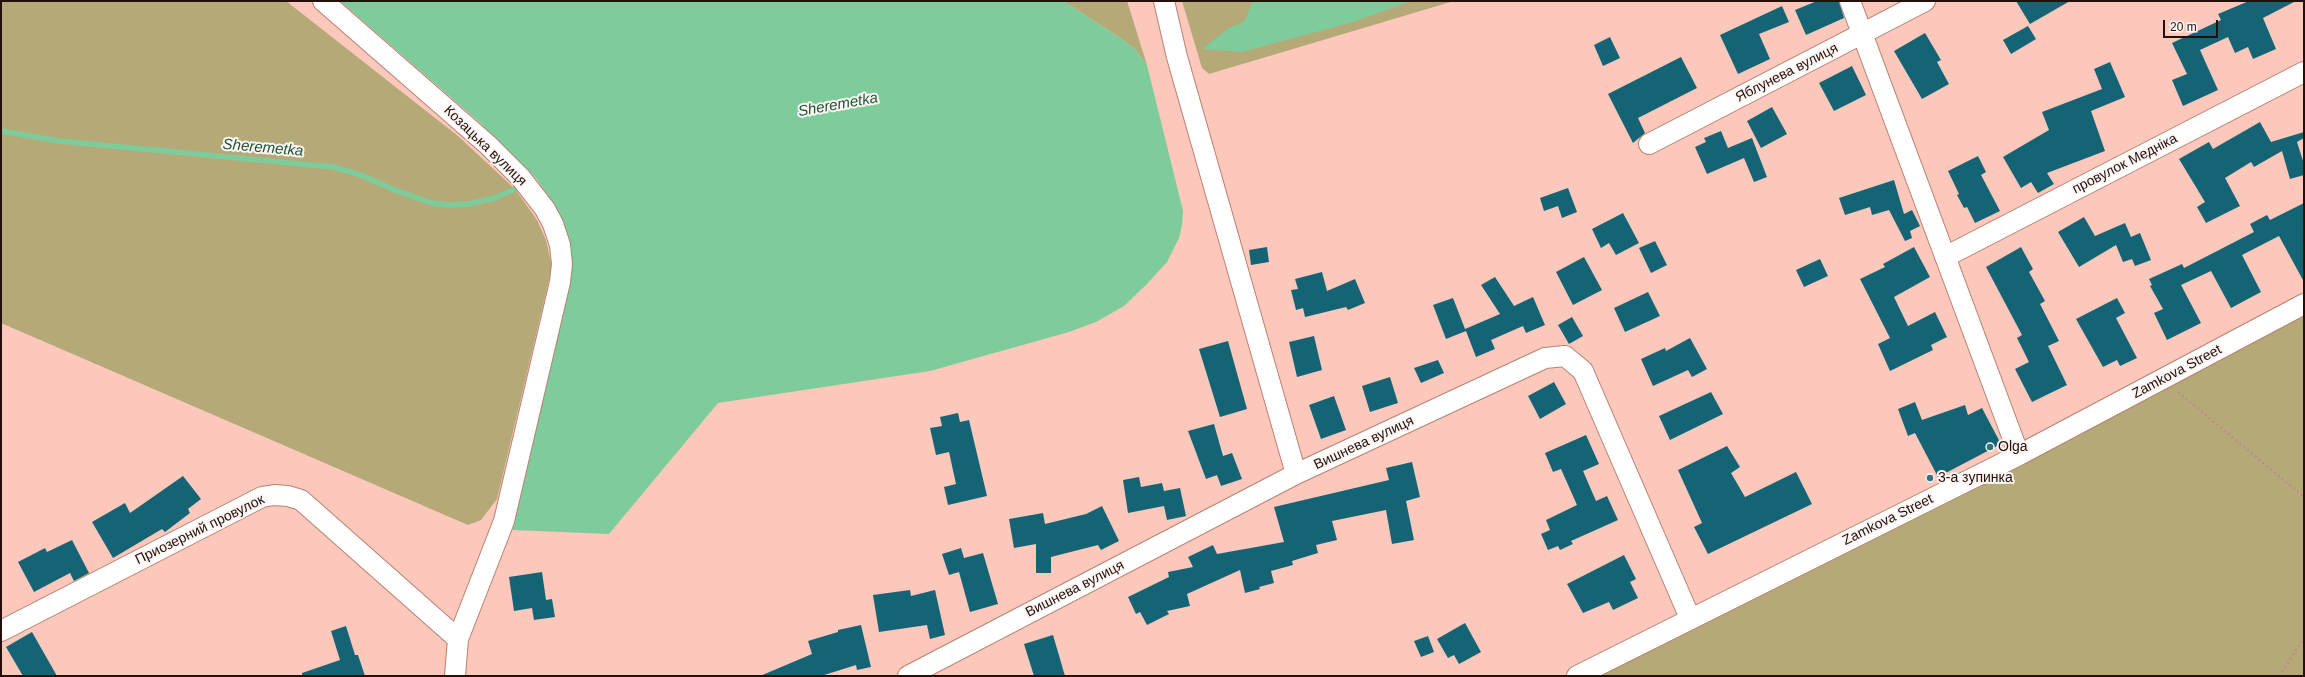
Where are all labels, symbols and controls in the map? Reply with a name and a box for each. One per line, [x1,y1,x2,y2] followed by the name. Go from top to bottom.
[2165,12,2220,38] scale bar
[2170,20,2197,34] text: 20 m
[1733,40,1841,106] street label: Яблунева вулиця
[797,89,879,121] water label: Sheremetka
[440,102,530,190] street label: Козацька вулиця
[2070,130,2180,198] street label: провулок Медніка
[222,136,304,160] water label: Sheremetka
[2129,341,2225,403] street label: Zamkova Street
[1311,413,1417,473] street label: Вишнева вулиця
[1998,439,2028,455] place label: Olga
[1985,442,1995,452] marker: Olga
[1938,470,2013,486] place label: 3-а зупинка
[1925,473,1935,483] marker: 3-а зупинка
[133,491,267,569] street label: Приозерний провулок
[1840,491,1936,549] street label: Zamkova Street
[1023,557,1127,621] street label: Вишнева вулиця

